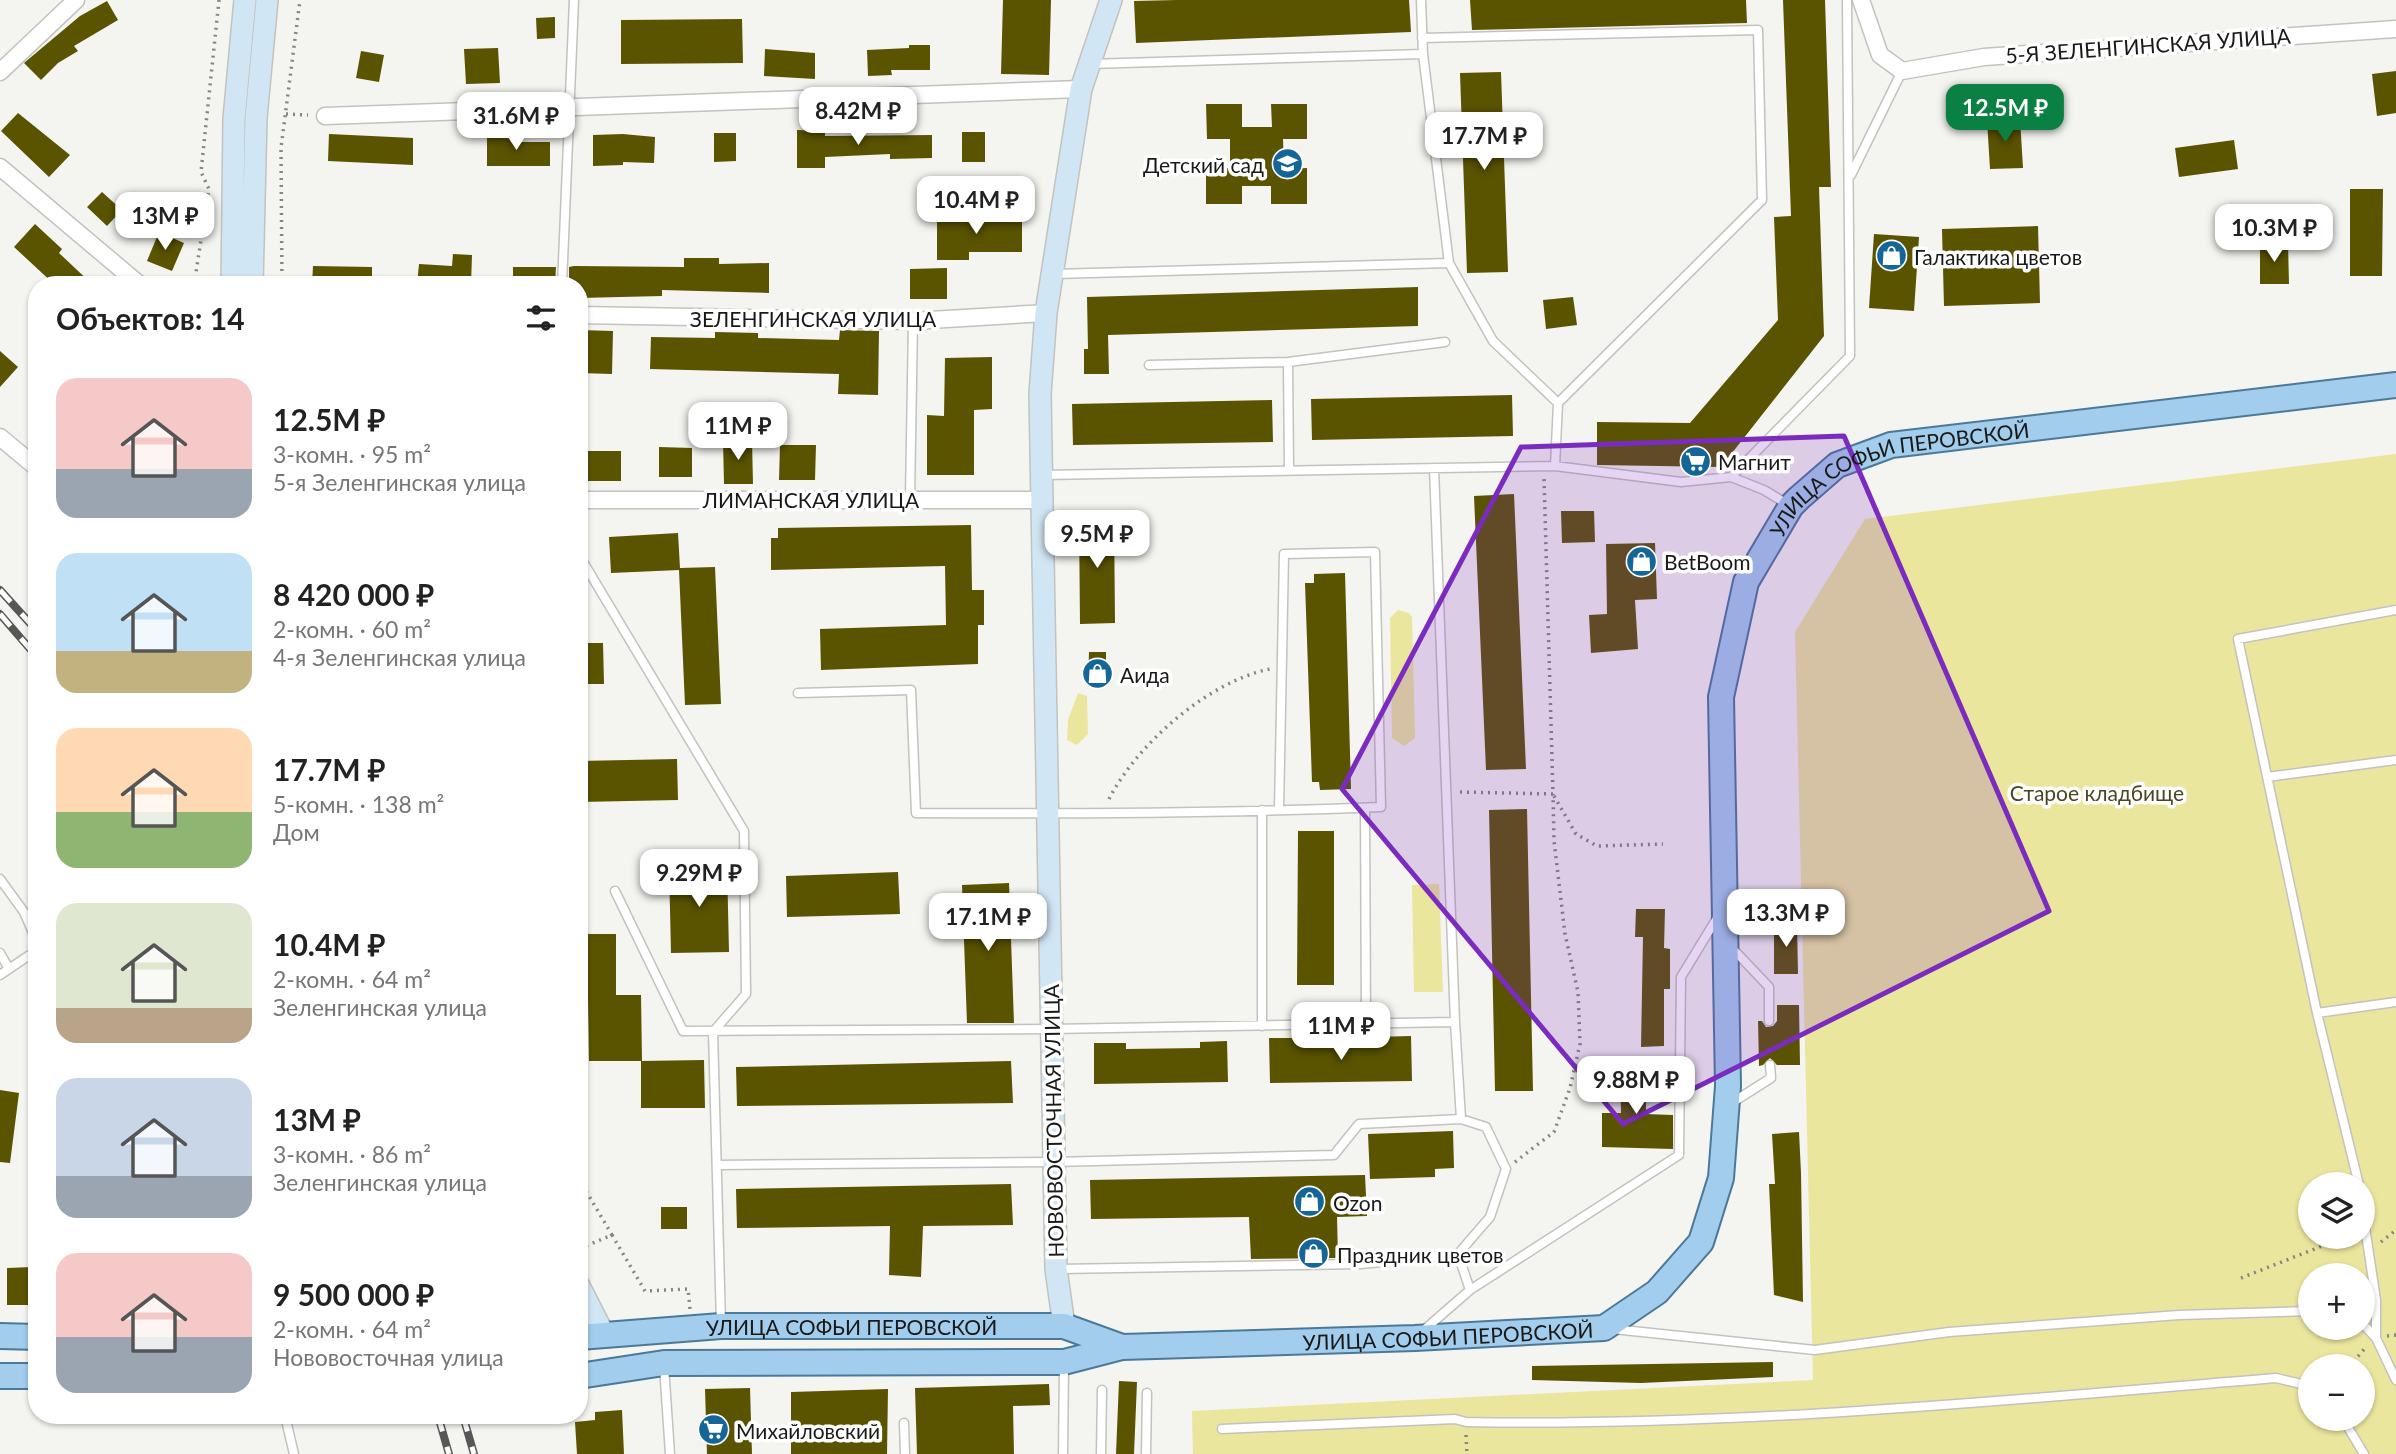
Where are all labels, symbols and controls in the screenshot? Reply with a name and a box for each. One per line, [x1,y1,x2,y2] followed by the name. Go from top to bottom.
[2005,23,2292,67] street label: 5-Я ЗЕЛЕНГИНСКАЯ УЛИЦА
[1940,85,2070,144] pin: 12.5M ₽
[793,88,923,147] pin: 8.42M ₽
[451,92,581,152] pin: 31.6M ₽
[1962,93,2048,121] text: 12.5M ₽
[815,96,901,124] text: 8.42M ₽
[473,101,559,129] text: 31.6M ₽
[1419,113,1549,172] pin: 17.7M ₽
[1441,121,1527,149] text: 17.7M ₽
[1270,147,1304,181] school or university icon: Детский сад
[1143,152,1264,177] place label: Детский сад
[911,176,1041,236] pin: 10.4M ₽
[933,185,1019,213] text: 10.4M ₽
[116,192,214,252] pin: 13M ₽
[131,201,199,229] text: 13M ₽
[2209,204,2339,264] pin: 10.3M ₽
[2231,213,2317,241] text: 10.3M ₽
[1874,239,1908,273] shop icon: Галактика цветов
[1914,244,2082,269] place label: Галактика цветов
[522,299,560,337] icon: filters
[56,300,245,336] text: Объектов: 14
[690,306,937,331] street label: ЗЕЛЕНГИНСКАЯ УЛИЦА
[273,401,385,437] text: 12.5M ₽
[689,402,787,462] pin: 11M ₽
[112,406,196,490] icon: home
[704,411,772,439] text: 11M ₽
[1763,416,2031,541] street label: УЛИЦА СОФЬИ ПЕРОВСКОЙ
[273,440,431,468] text: 3-комн. · 95 m²
[1678,444,1712,478] supermarket icon: Магнит
[1718,449,1791,474] place label: Магнит
[273,468,526,496] text: 5-я Зеленгинская улица
[702,487,920,512] street label: ЛИМАНСКАЯ УЛИЦА
[1040,510,1154,570] pin: 9.5M ₽
[1061,519,1133,547] text: 9.5M ₽
[1624,544,1658,578] shop icon: BetBoom
[1664,549,1750,574] place label: BetBoom
[273,576,434,612] text: 8 420 000 ₽
[112,581,196,665] icon: home
[273,615,431,643] text: 2-комн. · 60 m²
[273,643,526,671] text: 4-я Зеленгинская улица
[1080,657,1114,691] shop icon: Аида
[1120,662,1170,687] place label: Аида
[273,751,385,787] text: 17.7M ₽
[112,756,196,840] icon: home
[2010,780,2184,805] park label: Старое кладбище
[273,790,444,818] text: 5-комн. · 138 m²
[273,818,320,846] text: Дом
[634,850,764,909] pin: 9.29M ₽
[656,858,742,886] text: 9.29M ₽
[1721,890,1851,949] pin: 13.3M ₽
[923,894,1053,953] pin: 17.1M ₽
[1743,898,1829,926] text: 13.3M ₽
[945,902,1031,930] text: 17.1M ₽
[273,926,385,962] text: 10.4M ₽
[112,931,196,1015] icon: home
[273,965,431,993] text: 2-комн. · 64 m²
[1038,983,1068,1258] street label: НОВОВОСТОЧНАЯ УЛИЦА
[273,993,487,1021] text: Зеленгинская улица
[1292,1002,1390,1062] pin: 11M ₽
[1307,1011,1375,1039] text: 11M ₽
[1571,1056,1701,1116] pin: 9.88M ₽
[1593,1065,1679,1093] text: 9.88M ₽
[273,1101,361,1137] text: 13M ₽
[112,1106,196,1190] icon: home
[273,1140,431,1168] text: 3-комн. · 86 m²
[273,1168,487,1196] text: Зеленгинская улица
[2298,1172,2375,1431] map controls
[2298,1172,2375,1249] button: layers
[1293,1185,1327,1219] shop icon: Ozon
[1333,1190,1383,1215] place label: Ozon
[1297,1237,1331,1271] shop icon: Праздник цветов
[1337,1242,1504,1267] place label: Праздник цветов
[2298,1263,2375,1340] button: +
[273,1276,434,1312] text: 9 500 000 ₽
[112,1281,196,1365] icon: home
[705,1314,997,1340] street label: УЛИЦА СОФЬИ ПЕРОВСКОЙ
[273,1315,431,1343] text: 2-комн. · 64 m²
[1302,1316,1594,1354] street label: УЛИЦА СОФЬИ ПЕРОВСКОЙ
[273,1343,504,1371] text: Нововосточная улица
[2298,1354,2375,1431] button: −
[696,1413,730,1447] supermarket icon: Михайловский
[736,1418,880,1443] place label: Михайловский

